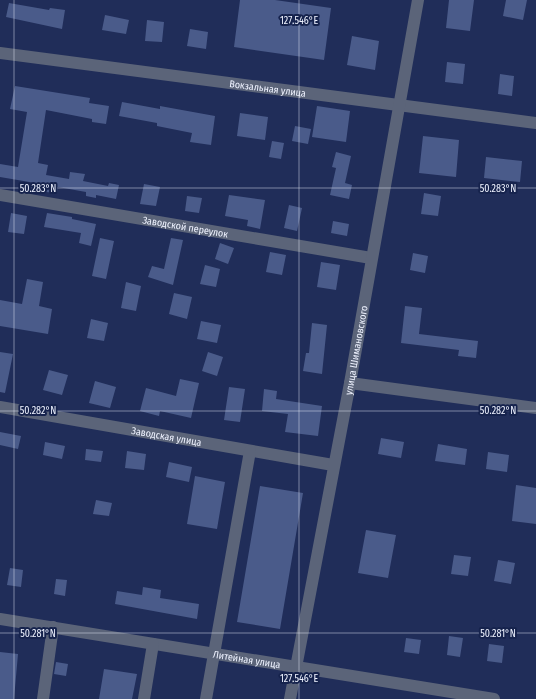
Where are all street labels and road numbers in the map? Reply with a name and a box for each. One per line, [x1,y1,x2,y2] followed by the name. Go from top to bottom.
[229,78,307,100] street label: Вокзальная улица
[141,214,229,241] street label: Заводской переулок
[343,305,371,396] street label: улица Шимановского
[130,425,202,449] street label: Заводская улица
[212,649,281,671] street label: Литейная улица

